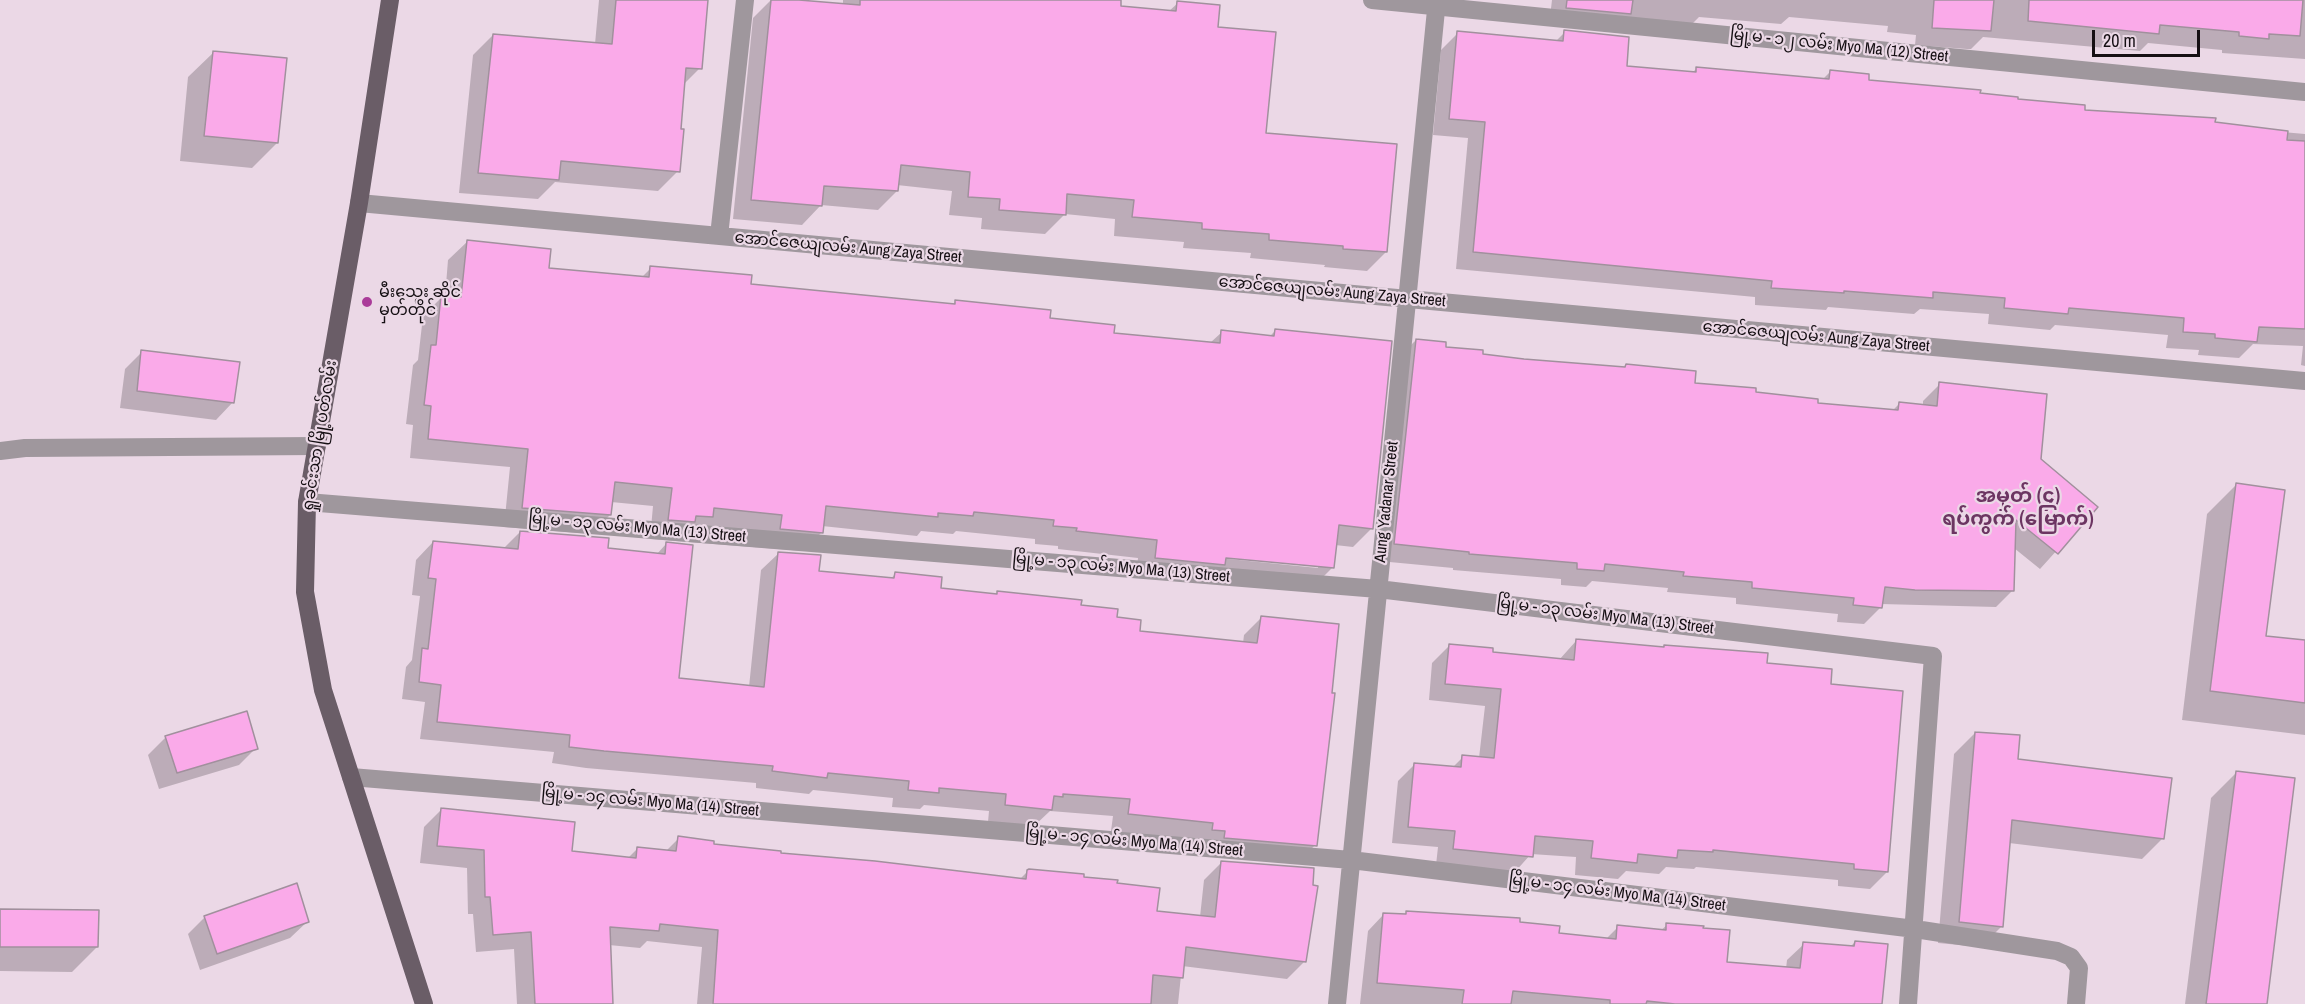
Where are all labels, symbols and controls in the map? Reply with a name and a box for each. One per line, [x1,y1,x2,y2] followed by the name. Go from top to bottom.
[2095,18,2203,56] scale bar
[1729,25,1949,67] street label: မြို့မ - ၁၂ လမ်း Myo Ma (12) Street
[2103,28,2136,53] text: 20 m
[734,229,962,267] street label: အောင်ဇေယျလမ်း Aung Zaya Street
[1218,273,1446,311] street label: အောင်ဇေယျလမ်း Aung Zaya Street
[379,283,461,321] place label: မီးသွေး ဆိုင် မှတ်တိုင်
[360,295,374,309] marker: မီးသွေး ဆိုင် မှတ်တိုင်
[1702,318,1930,356] street label: အောင်ဇေယျလမ်း Aung Zaya Street
[299,359,341,513] street label: ရှုခင်းသာ မြို့ပတ်လမ်း
[1371,441,1403,563] street label: Aung Yadanar Street
[1942,485,2094,532] district label: အမှတ် (၄) ရပ်ကွက် (မြောက်)
[527,509,747,547] street label: မြို့မ - ၁၃ လမ်း Myo Ma (13) Street
[1011,549,1231,587] street label: မြို့မ - ၁၃ လမ်း Myo Ma (13) Street
[1496,593,1714,639] street label: မြို့မ - ၁၃ လမ်း Myo Ma (13) Street
[540,783,760,821] street label: မြို့မ - ၁၄ လမ်း Myo Ma (14) Street
[1024,823,1244,861] street label: မြို့မ - ၁၄ လမ်း Myo Ma (14) Street
[1508,870,1726,916] street label: မြို့မ - ၁၄ လမ်း Myo Ma (14) Street

